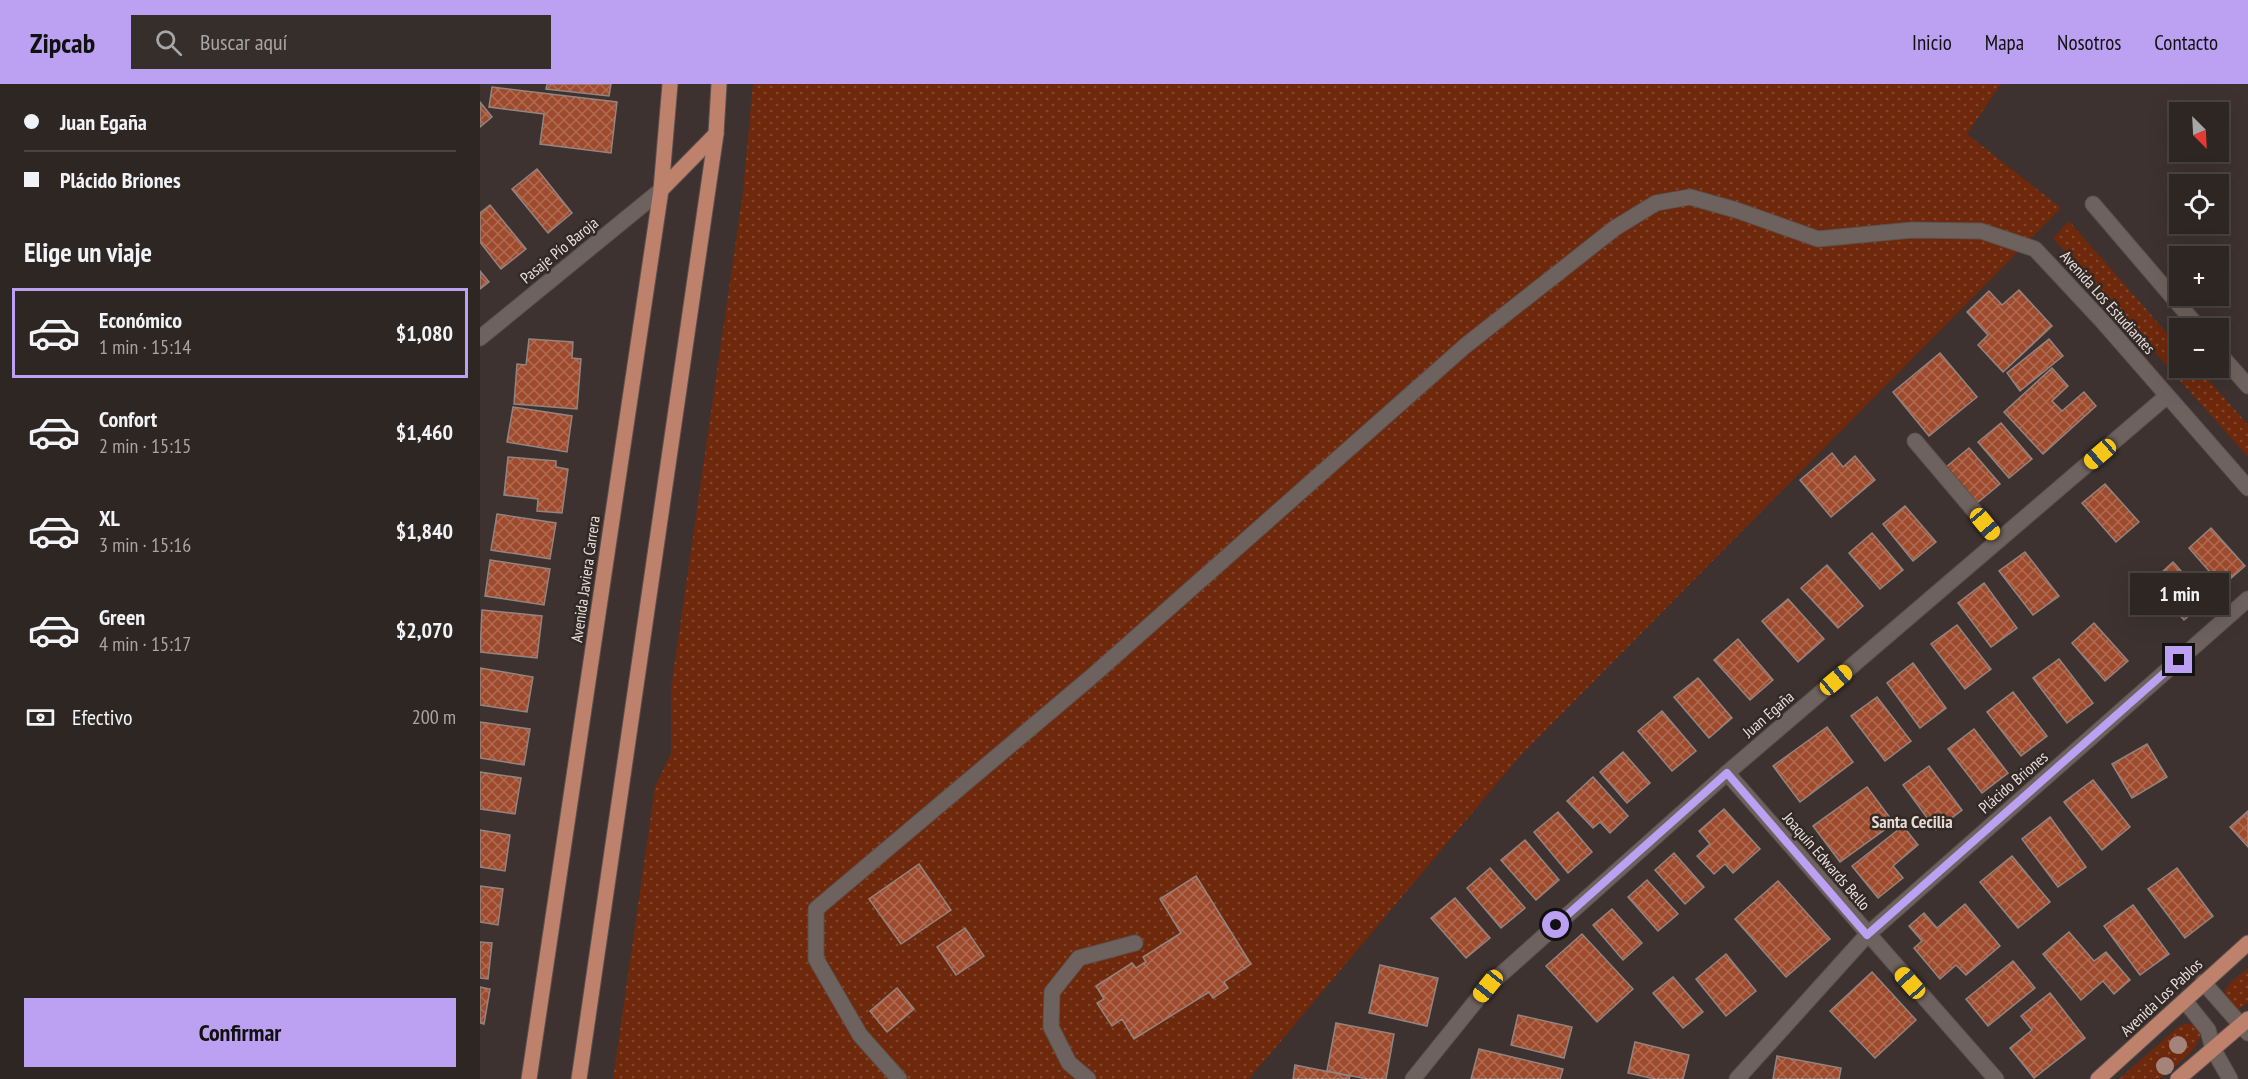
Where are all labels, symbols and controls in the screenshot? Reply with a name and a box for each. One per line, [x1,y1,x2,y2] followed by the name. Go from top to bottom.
[131,15,551,69] search box
[30,24,95,61] text: Zipcab
[152,26,185,59] icon: search
[200,28,287,56] text: Buscar aquí
[1912,29,1952,56] text: Inicio
[1985,29,2024,56] text: Mapa
[2057,29,2121,56] text: Nosotros
[2154,29,2218,56] text: Contacto
[2169,102,2229,162] north arrow
[2169,102,2229,378] map controls
[60,108,147,136] text: Juan Egaña
[60,166,181,194] text: Plácido Briones
[2169,174,2229,234] button: locate
[516,212,602,288] street label: Pasaje Pío Baroja
[24,235,152,269] text: Elige un viaje
[2056,246,2160,358] street label: Avenida Los Estudiantes
[2169,246,2229,306] button: +
[27,306,81,360] icon: car
[99,306,182,334] text: Económico
[2169,318,2229,378] button: −
[396,319,453,347] text: $1,080
[99,334,191,360] text: 1 min · 15:14
[27,405,81,459] icon: car
[99,405,157,433] text: Confort
[396,418,453,446] text: $1,460
[99,433,191,459] text: 2 min · 15:15
[2081,435,2119,473] car
[27,504,81,558] icon: car
[99,504,120,532] text: XL
[1967,504,2003,544] car
[566,514,604,644] street label: Avenida Javiera Carrera
[396,517,453,545] text: $1,840
[99,532,191,558] text: 3 min · 15:16
[2130,573,2228,615] callout: 1 min
[2159,581,2200,607] text: 1 min
[27,603,81,657] icon: car
[99,603,145,631] text: Green
[396,616,453,644] text: $2,070
[99,631,191,657] text: 4 min · 15:17
[2165,646,2192,673] route end
[1816,662,1856,698] car
[1738,686,1798,742] street label: Juan Egaña
[24,701,57,734] icon: cash
[72,703,133,731] text: Efectivo
[412,704,456,730] text: 200 m
[1974,747,2052,817] street label: Plácido Briones
[1778,807,1875,914] street label: Joaquín Edwards Bello
[1871,810,1953,833] district label: Santa Cecilia
[1542,911,1569,938] route start
[2116,954,2206,1040] street label: Avenida Los Pablos
[1891,964,1929,1002] car
[1470,966,1506,1006] car
[24,998,456,1067] button: Confirmar

